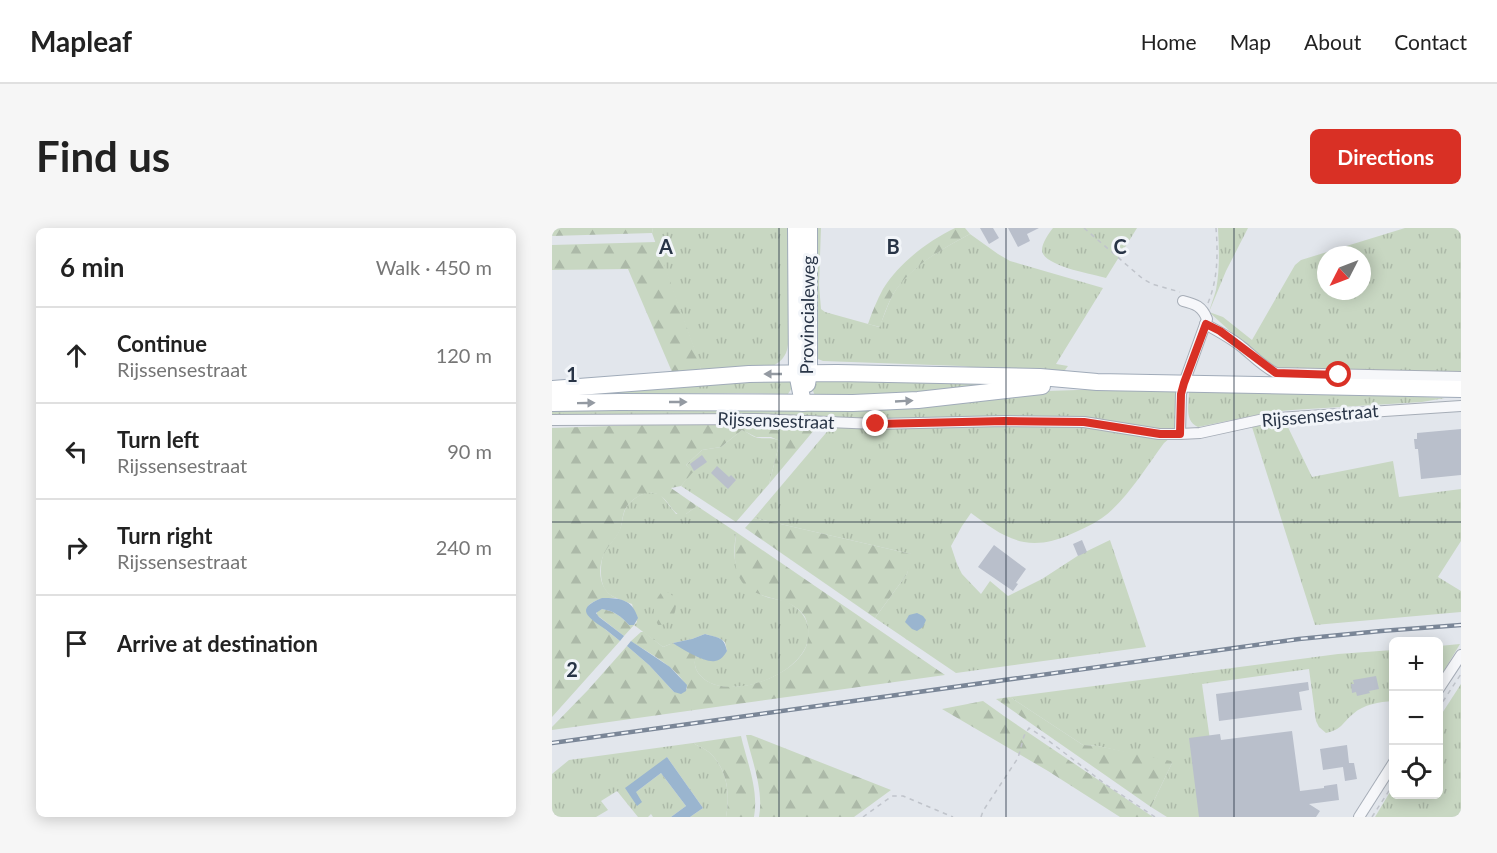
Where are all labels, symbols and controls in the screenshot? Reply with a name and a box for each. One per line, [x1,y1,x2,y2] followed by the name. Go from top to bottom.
[30,24,132,58] text: Mapleaf
[1141,29,1197,54] text: Home
[1230,29,1271,54] text: Map
[1304,29,1361,54] text: About
[1394,29,1467,54] text: Contact
[1310,129,1461,184] button: Directions
[36,131,170,181] text: Find us
[658,234,673,258] text: A
[886,234,900,258] text: B
[1113,234,1127,258] text: C
[1317,246,1371,300] north arrow
[60,251,124,283] text: 6 min
[376,255,492,279] text: Walk · 450 m
[795,255,819,375] street label: Provincialeweg
[117,330,207,357] text: Continue
[60,339,93,372] icon: ahead
[436,343,492,367] text: 120 m
[117,357,247,381] text: Rijssensestraat
[1325,361,1351,387] route start
[566,362,578,386] text: 1
[763,369,782,378] one-way arrow
[894,396,913,405] one-way arrow
[669,397,688,407] one-way arrow
[576,398,595,407] one-way arrow
[1261,399,1380,431] street label: Rijssensestraat
[717,407,835,433] street label: Rijssensestraat
[862,410,888,436] route end
[117,426,199,453] text: Turn left
[60,435,93,468] icon: left
[447,439,492,463] text: 90 m
[117,453,247,477] text: Rijssensestraat
[117,522,212,549] text: Turn right
[60,531,93,564] icon: right
[436,535,492,559] text: 240 m
[117,549,247,573] text: Rijssensestraat
[60,627,93,660] icon: arrive
[117,630,318,657] text: Arrive at destination
[1389,637,1443,799] map controls
[1389,637,1443,691] button: +
[566,657,578,681] text: 2
[1389,691,1443,745] button: −
[1389,745,1443,799] button: locate

